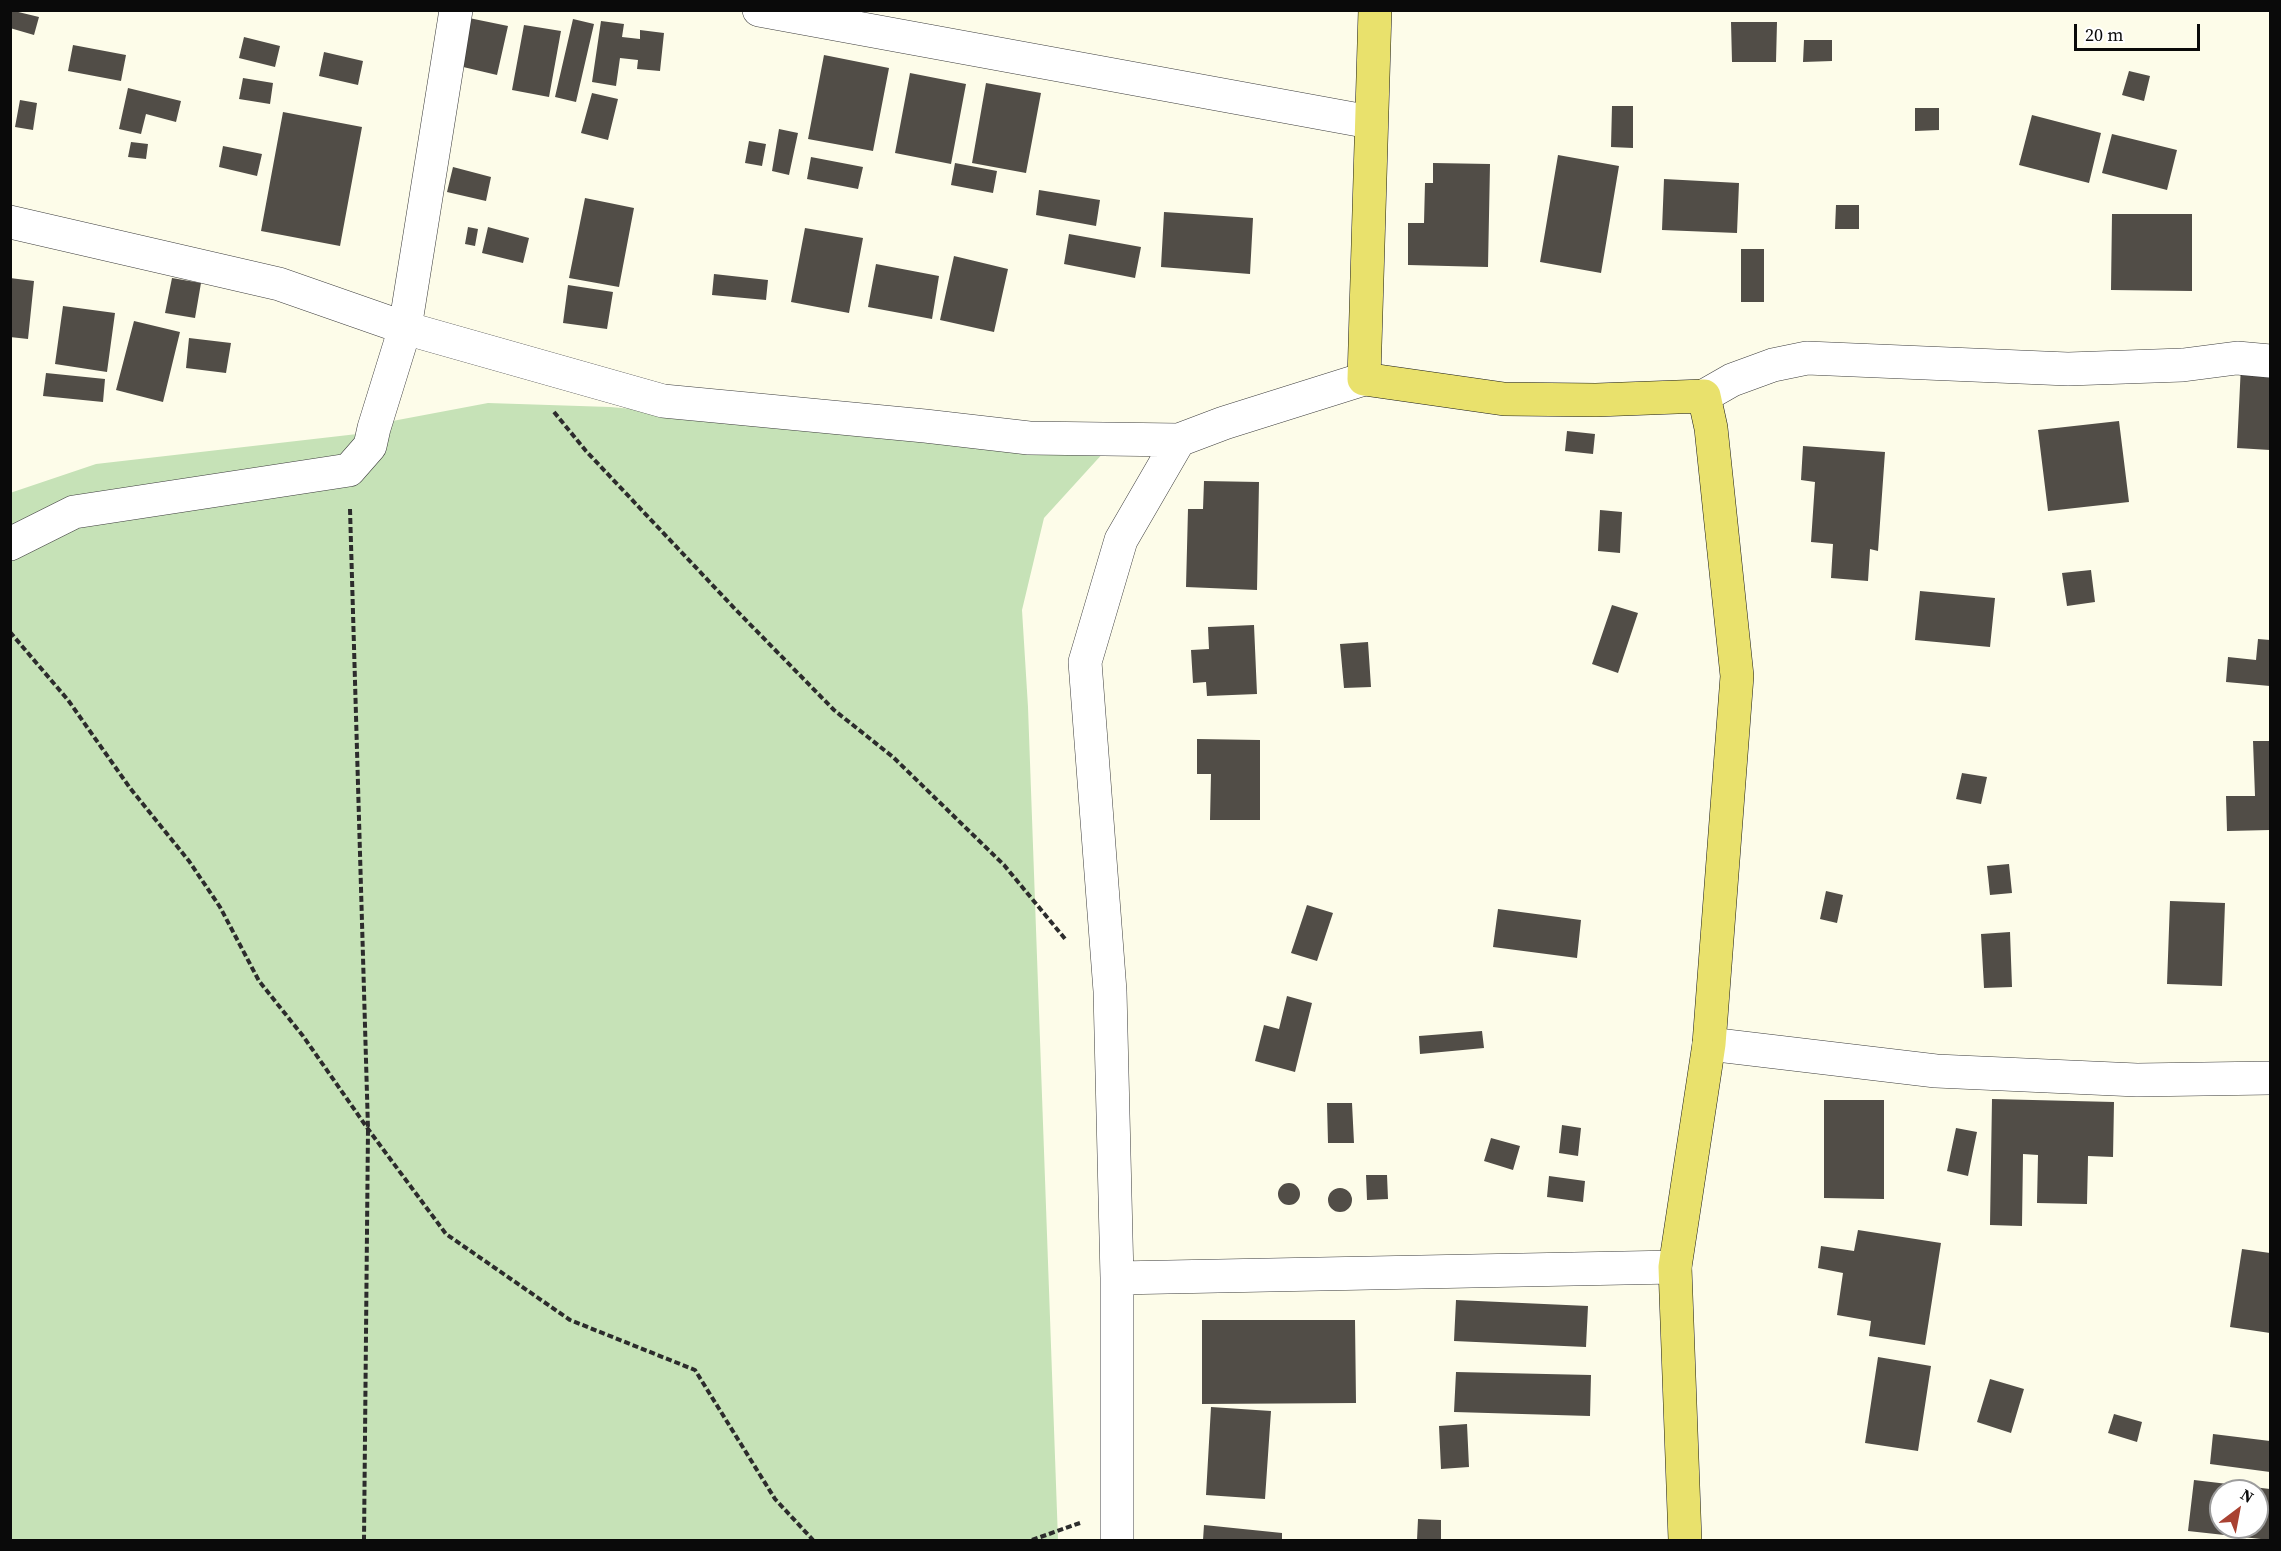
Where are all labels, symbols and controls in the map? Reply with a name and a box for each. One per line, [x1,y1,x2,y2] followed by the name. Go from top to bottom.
[2077,12,2203,50] scale bar
[2085,22,2123,47] text: 20 m
[2209,1479,2269,1539] north arrow
[2237,1483,2258,1508] text: N

